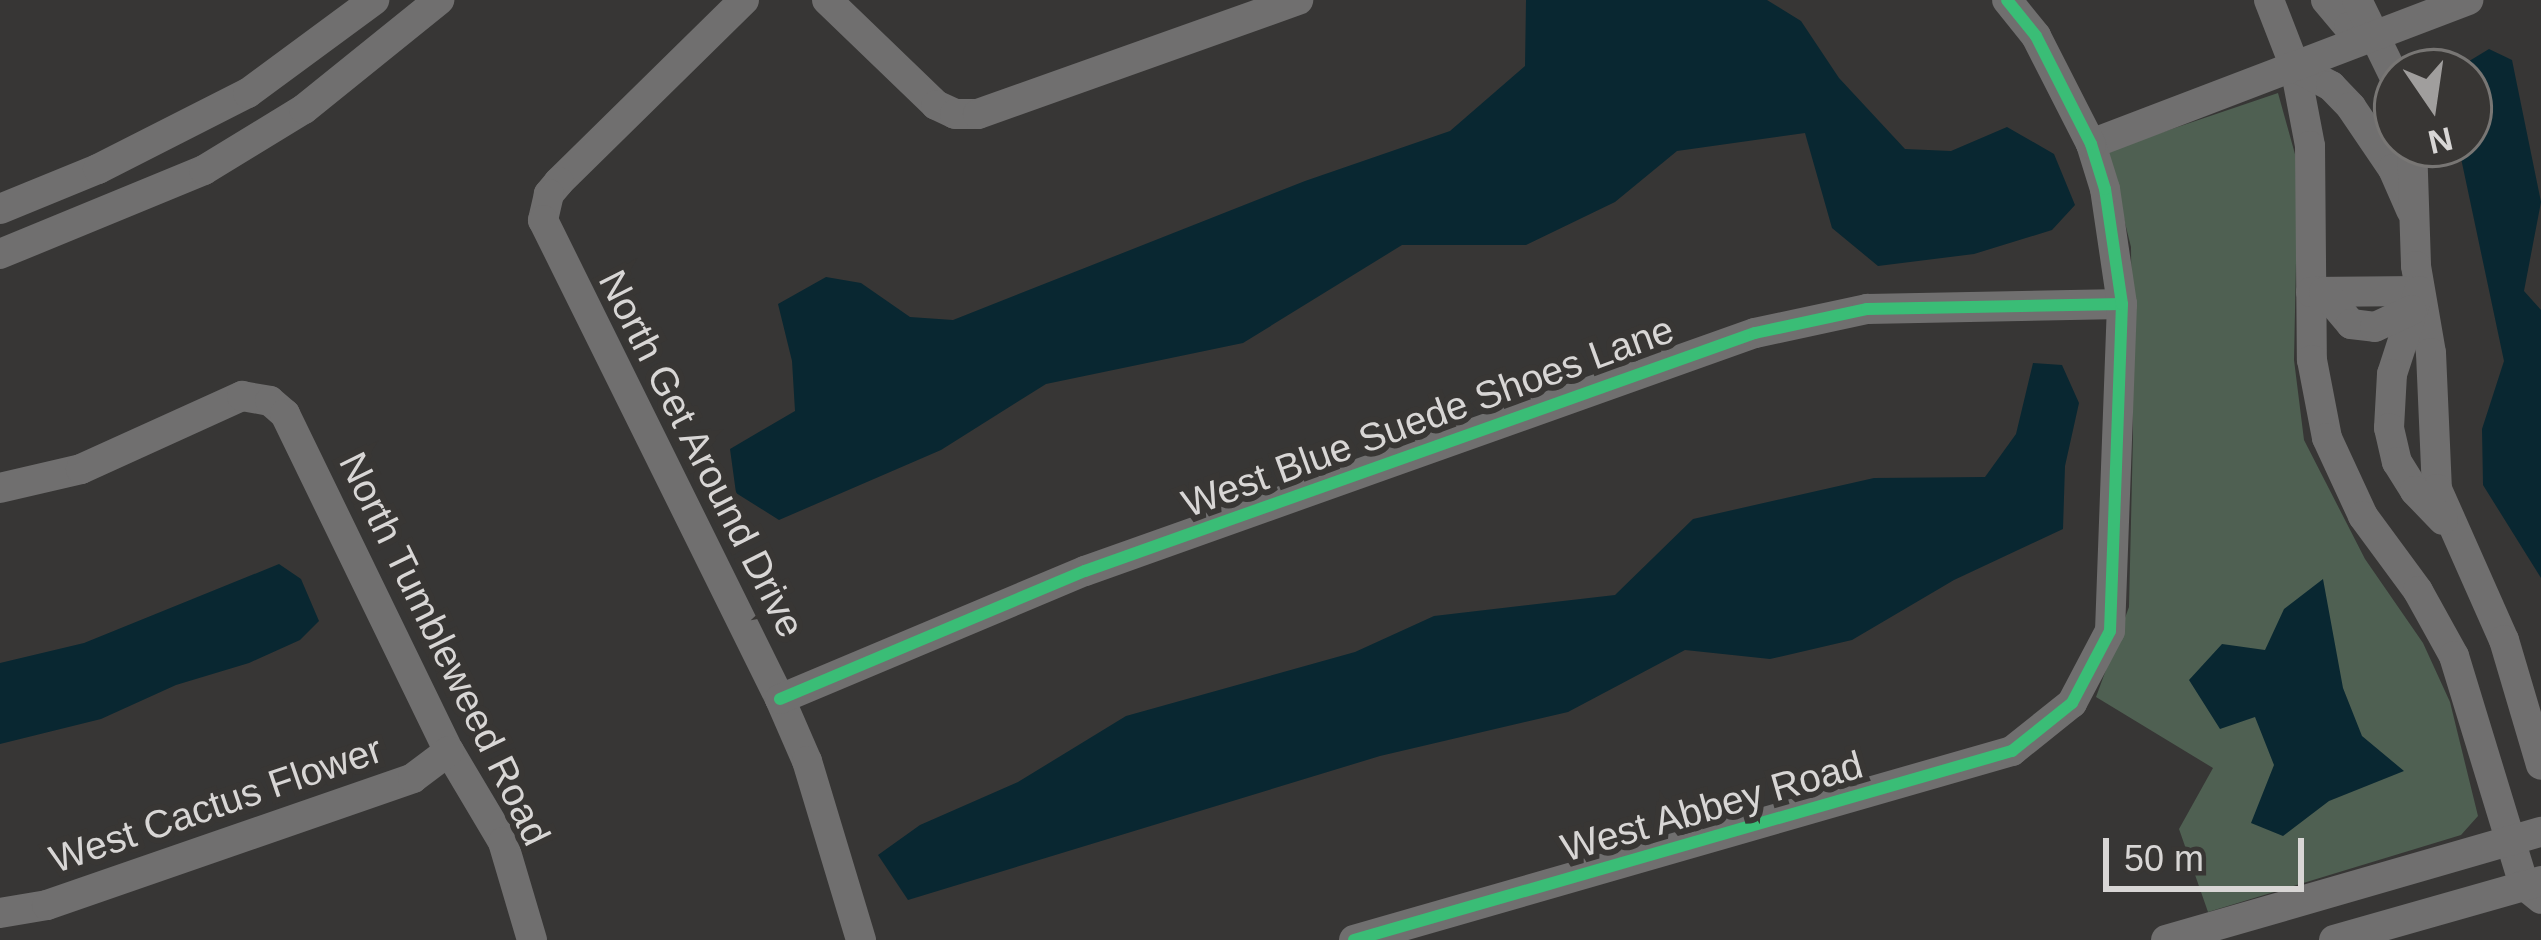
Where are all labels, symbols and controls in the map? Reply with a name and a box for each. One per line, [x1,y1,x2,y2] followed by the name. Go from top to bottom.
[2373,48,2493,168] north arrow
[2425,120,2456,161] text: N
[588,262,814,646] street label: North Get Around Drive
[1176,306,1680,528] street label: West Blue Suede Shoes Lane
[328,445,560,853] street label: North Tumbleweed Road
[44,726,388,884] street label: West Cactus Flower
[1555,741,1869,873] street label: West Abbey Road
[2109,814,2310,888] scale bar
[2124,838,2204,879] text: 50 m

